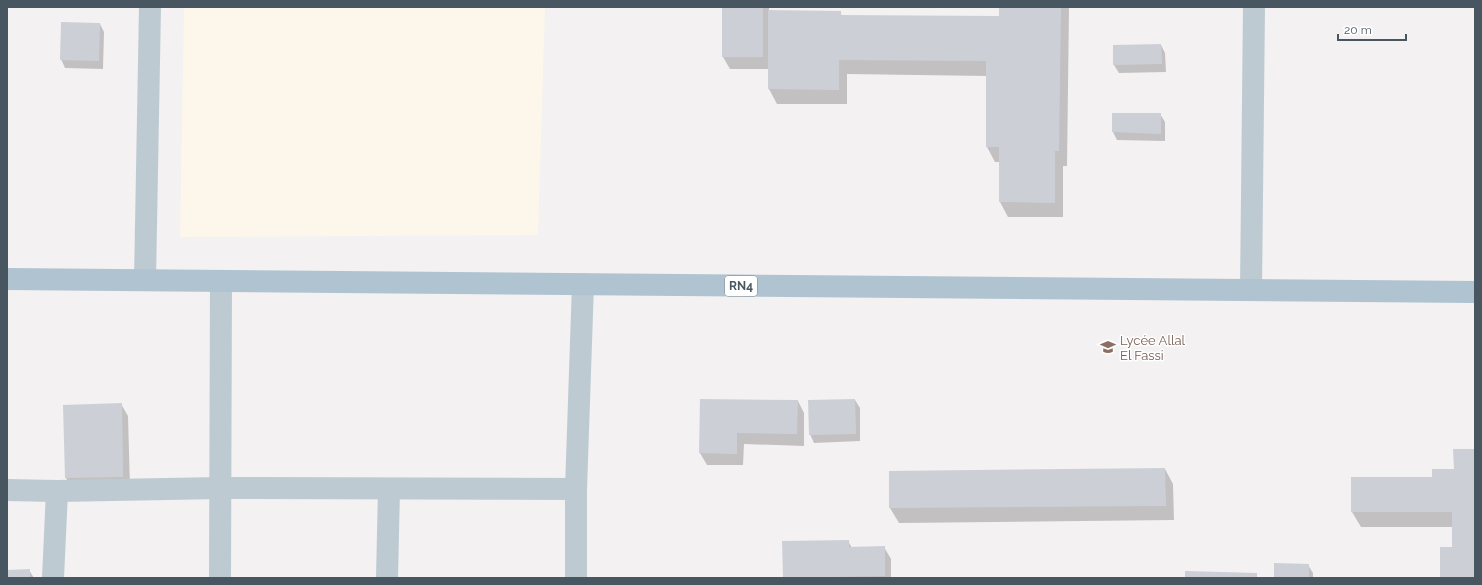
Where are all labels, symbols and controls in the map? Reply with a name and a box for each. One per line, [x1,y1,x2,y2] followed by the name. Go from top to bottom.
[1338,16,1406,42] scale bar
[1344,23,1372,37] text: 20 m
[725,276,757,296] road number: RN4
[1120,333,1186,363] place label: Lycée Allal El Fassi
[1099,338,1117,356] school or university icon: Lycée Allal El Fassi

